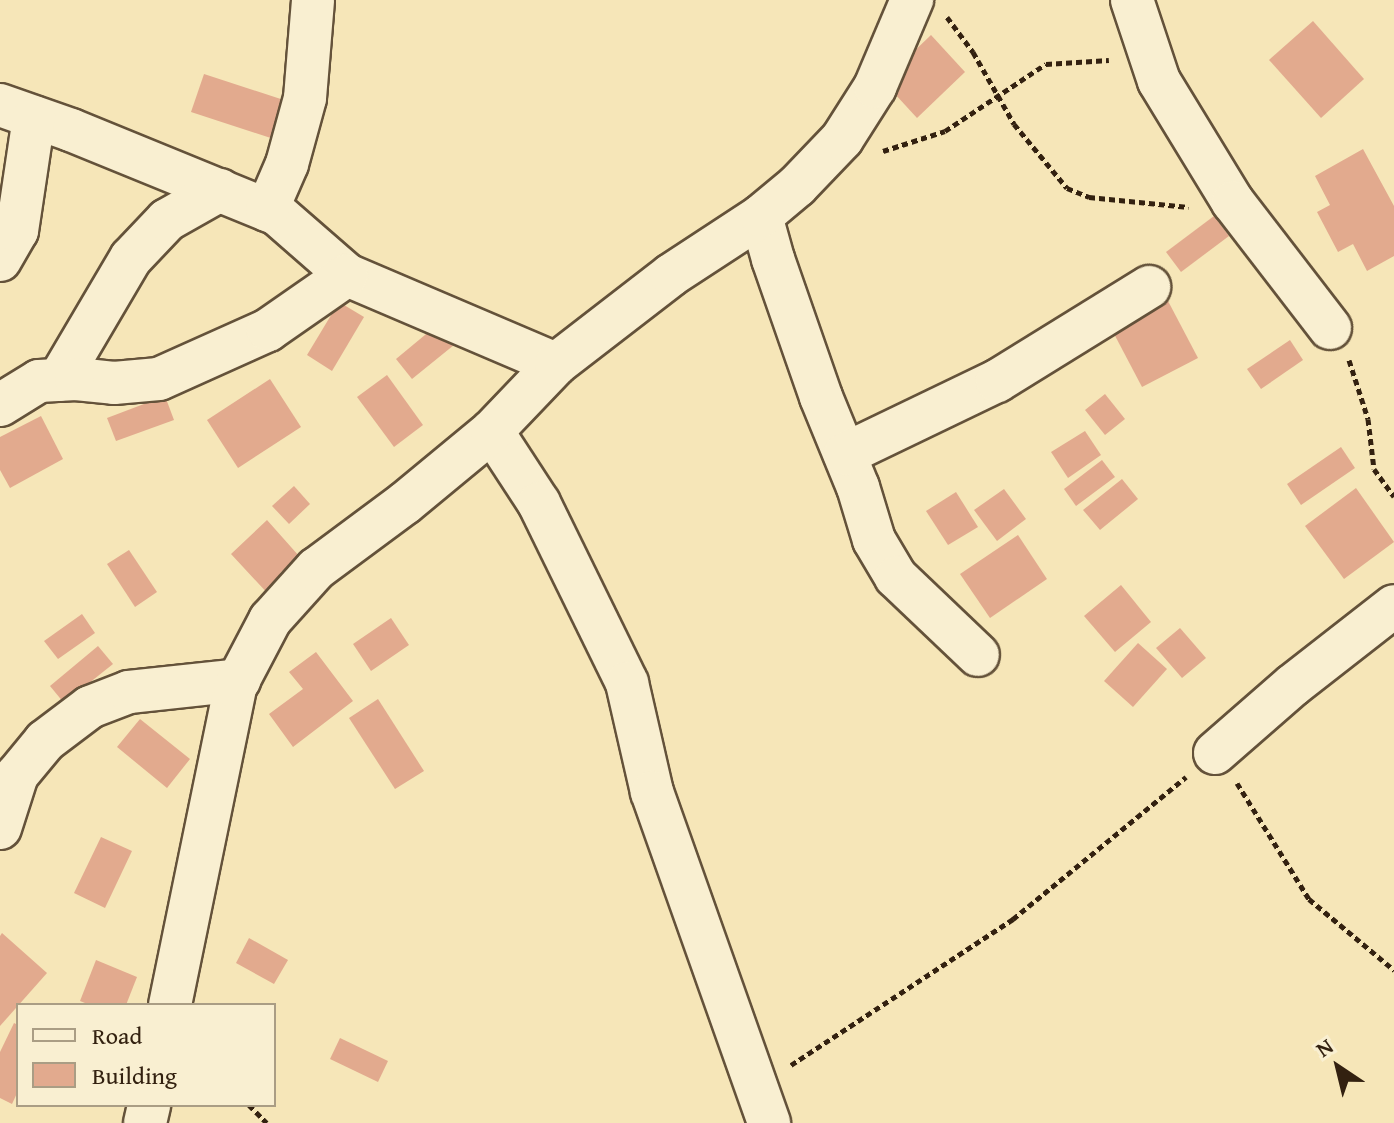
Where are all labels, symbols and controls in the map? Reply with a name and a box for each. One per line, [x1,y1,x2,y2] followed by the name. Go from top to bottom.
[16,1003,276,1107] legend
[92,1018,142,1053] text: Road
[1298,1027,1378,1107] north arrow
[1309,1030,1339,1065] text: N
[92,1058,177,1093] text: Building

